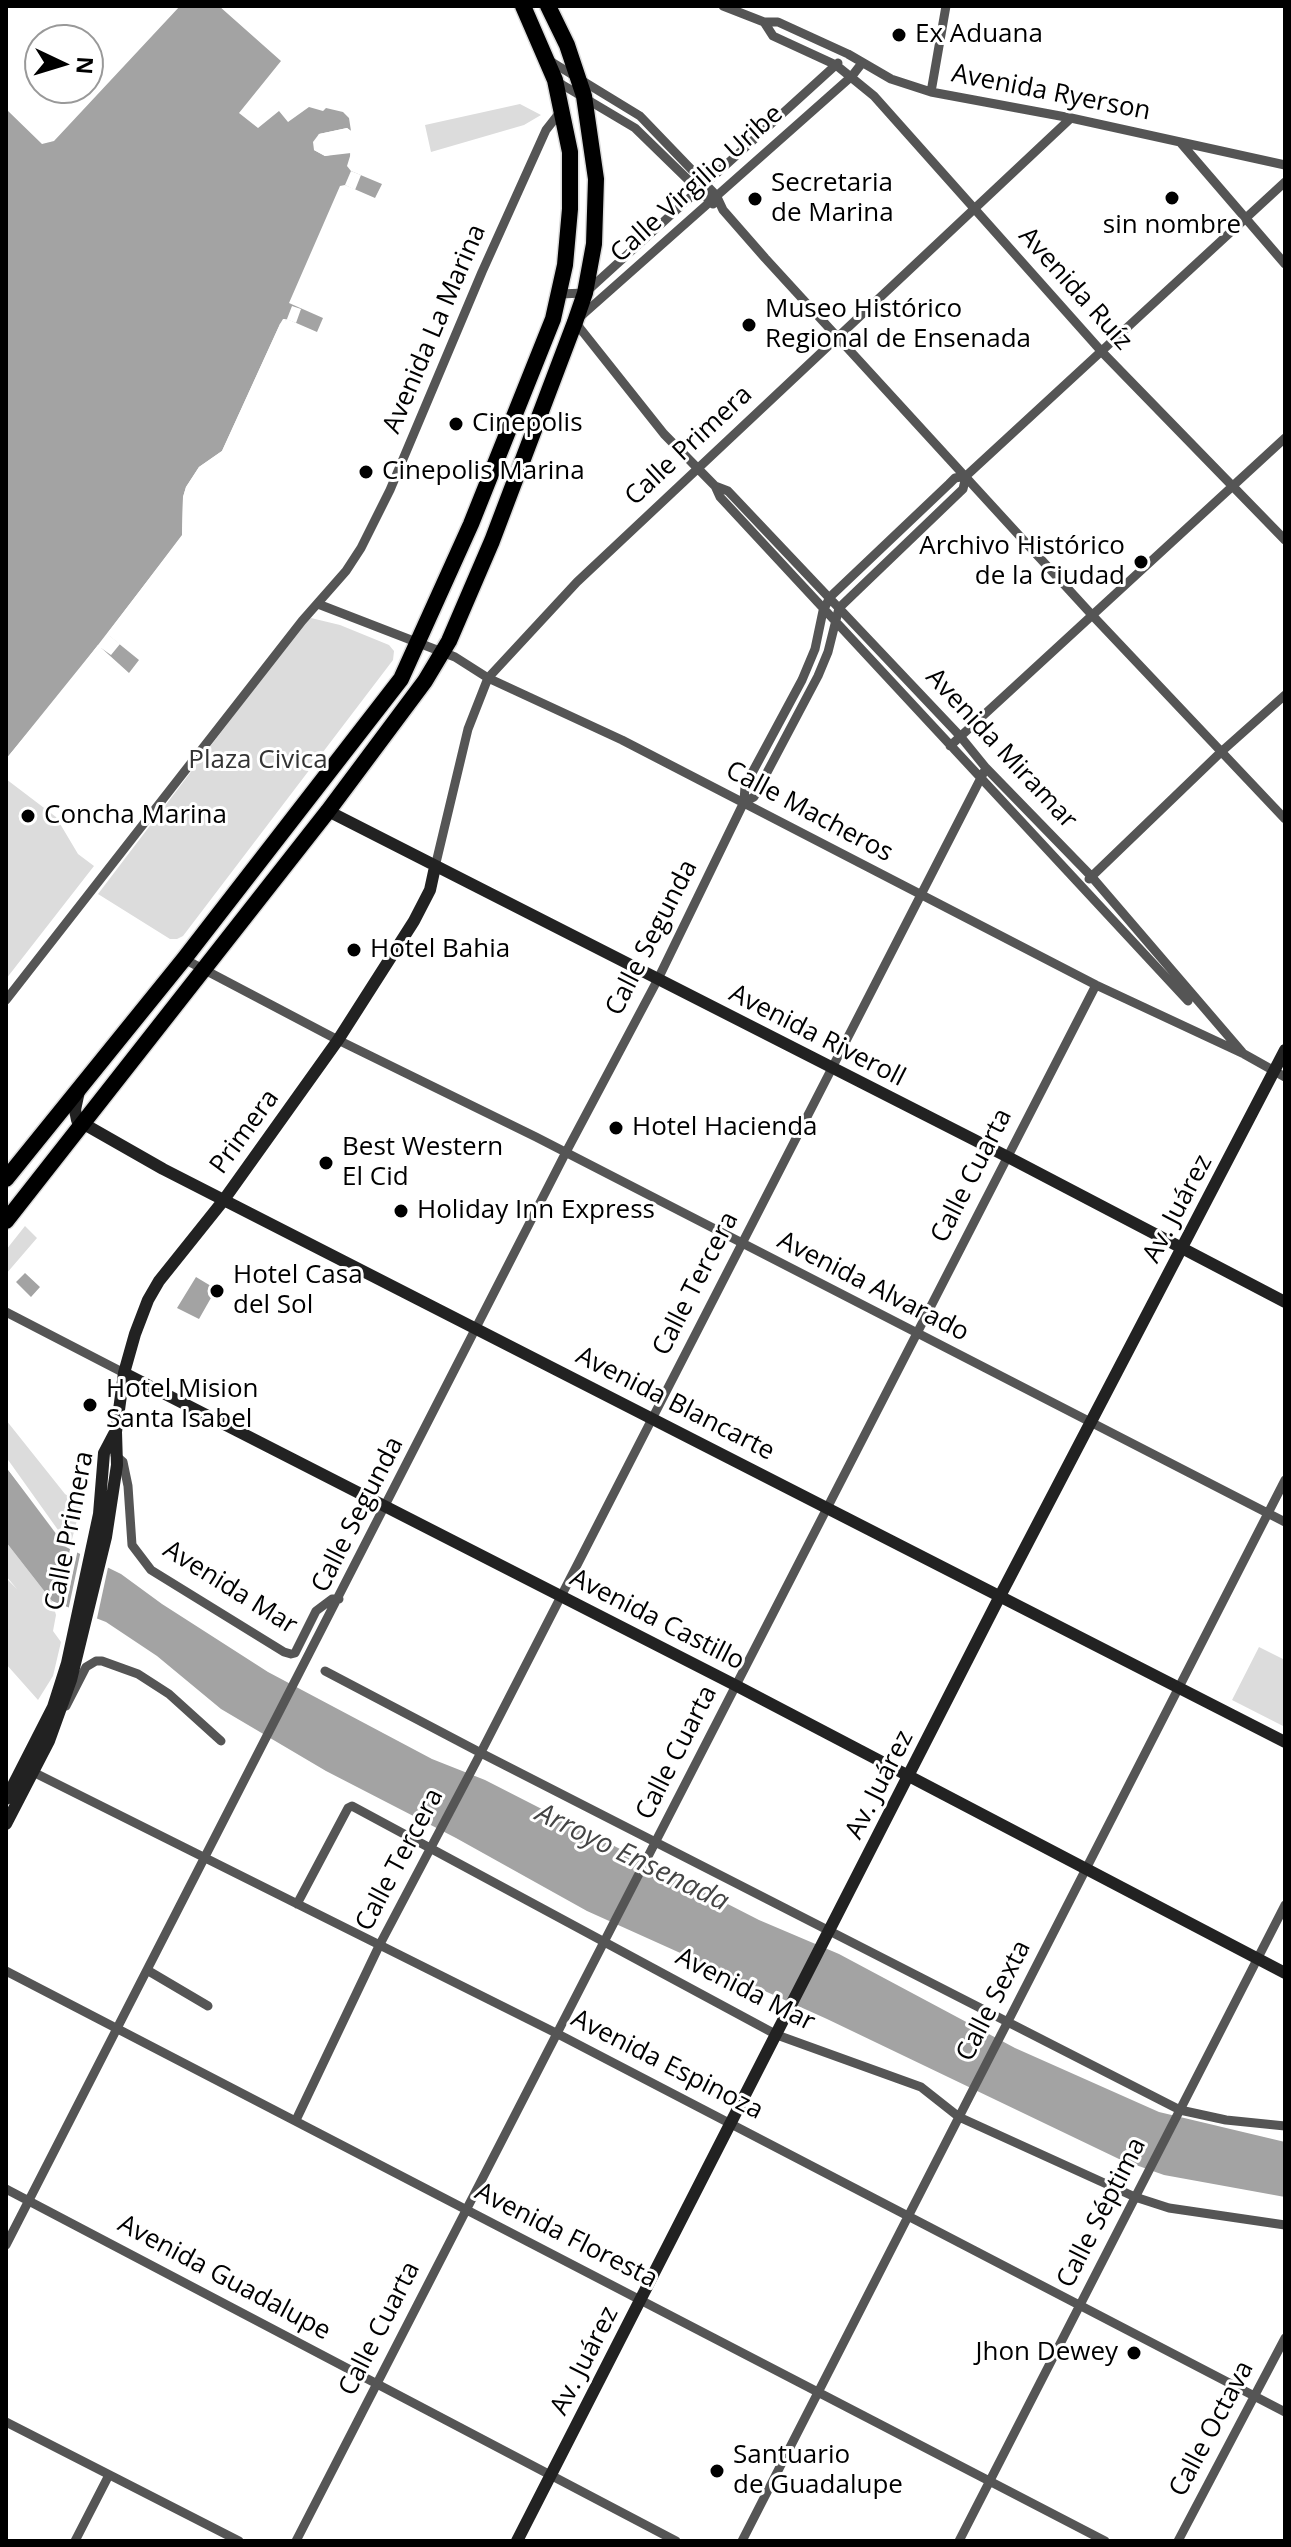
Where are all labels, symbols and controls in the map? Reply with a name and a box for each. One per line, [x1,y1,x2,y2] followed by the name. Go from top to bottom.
[915,19,1043,51] place label: Ex Aduana
[24,24,104,104] north arrow
[890,26,908,44] marker: Ex Aduana
[70,56,102,75] text: N
[949,58,1153,128] street label: Avenida Ryerson
[605,99,789,269] street label: Calle Virgilio Uribe
[771,168,894,230] place label: Secretaria de Marina
[1163,189,1181,207] marker: sin nombre
[746,190,764,208] marker: Secretaria de Marina
[1103,210,1241,242] place label: sin nombre
[377,220,493,438] street label: Avenida La Marina
[1012,221,1138,357] street label: Avenida Ruíz
[765,294,1031,356] place label: Museo Histórico Regional de Ensenada
[740,316,758,334] marker: Museo Histórico Regional de Ensenada
[619,379,759,513] street label: Calle Primera
[472,408,583,440] place label: Cinepolis
[447,415,465,433] marker: Cinepolis
[382,456,585,488] place label: Cinepolis Marina
[357,463,375,481] marker: Cinepolis Marina
[919,531,1125,592] place label: Archivo Histórico de la Ciudad
[1132,553,1150,571] marker: Archivo Histórico de la Ciudad
[919,662,1083,836] street label: Avenida Miramar
[188,745,328,777] park label: Plaza Civica
[720,755,898,869] street label: Calle Macheros
[44,800,227,832] place label: Concha Marina
[19,807,37,825] marker: Concha Marina
[599,855,705,1021] street label: Calle Segunda
[370,934,510,966] place label: Hotel Bahia
[345,941,363,959] marker: Hotel Bahia
[724,978,910,1094] street label: Avenida Riveroll
[204,1084,286,1180] street label: Primera
[925,1104,1019,1248] street label: Calle Cuarta
[632,1112,818,1144] place label: Hotel Hacienda
[607,1119,625,1137] marker: Hotel Hacienda
[342,1132,503,1194] place label: Best Western El Cid
[1137,1150,1219,1268] street label: Av. Juárez
[317,1154,335,1172] marker: Best Western El Cid
[417,1195,655,1227] place label: Holiday Inn Express
[392,1202,410,1220] marker: Holiday Inn Express
[646,1207,746,1361] street label: Calle Tercera
[772,1225,974,1349] street label: Avenida Alvarado
[233,1260,363,1322] place label: Hotel Casa del Sol
[208,1282,226,1300] marker: Hotel Casa del Sol
[570,1340,780,1468] street label: Avenida Blancarte
[106,1374,258,1436] place label: Hotel Mision Santa Isabel
[81,1396,99,1414] marker: Hotel Mision Santa Isabel
[305,1432,411,1598] street label: Calle Segunda
[39,1449,101,1613] street label: Calle Primera
[157,1534,303,1642] street label: Avenida Mar
[565,1563,749,1677] street label: Avenida Castillo
[630,1681,724,1825] street label: Calle Cuarta
[839,1725,921,1845] street label: Av. Juárez
[349,1783,451,1937] street label: Calle Tercera
[530,1797,734,1919] water label: Arroyo Ensenada
[950,1935,1038,2067] street label: Calle Sexta
[670,1942,820,2038] street label: Avenida Mar
[566,2003,768,2127] street label: Avenida Espinoza
[1051,2133,1153,2293] street label: Calle Séptima
[470,2177,662,2295] street label: Avenida Floresta
[112,2209,336,2347] street label: Avenida Guadalupe
[333,2257,427,2401] street label: Calle Cuarta
[544,2301,626,2421] street label: Av. Juárez
[975,2337,1118,2369] place label: Jhon Dewey
[1125,2344,1143,2362] marker: Jhon Dewey
[1163,2356,1261,2502] street label: Calle Octava
[733,2440,903,2502] place label: Santuario de Guadalupe
[708,2462,726,2480] marker: Santuario de Guadalupe

